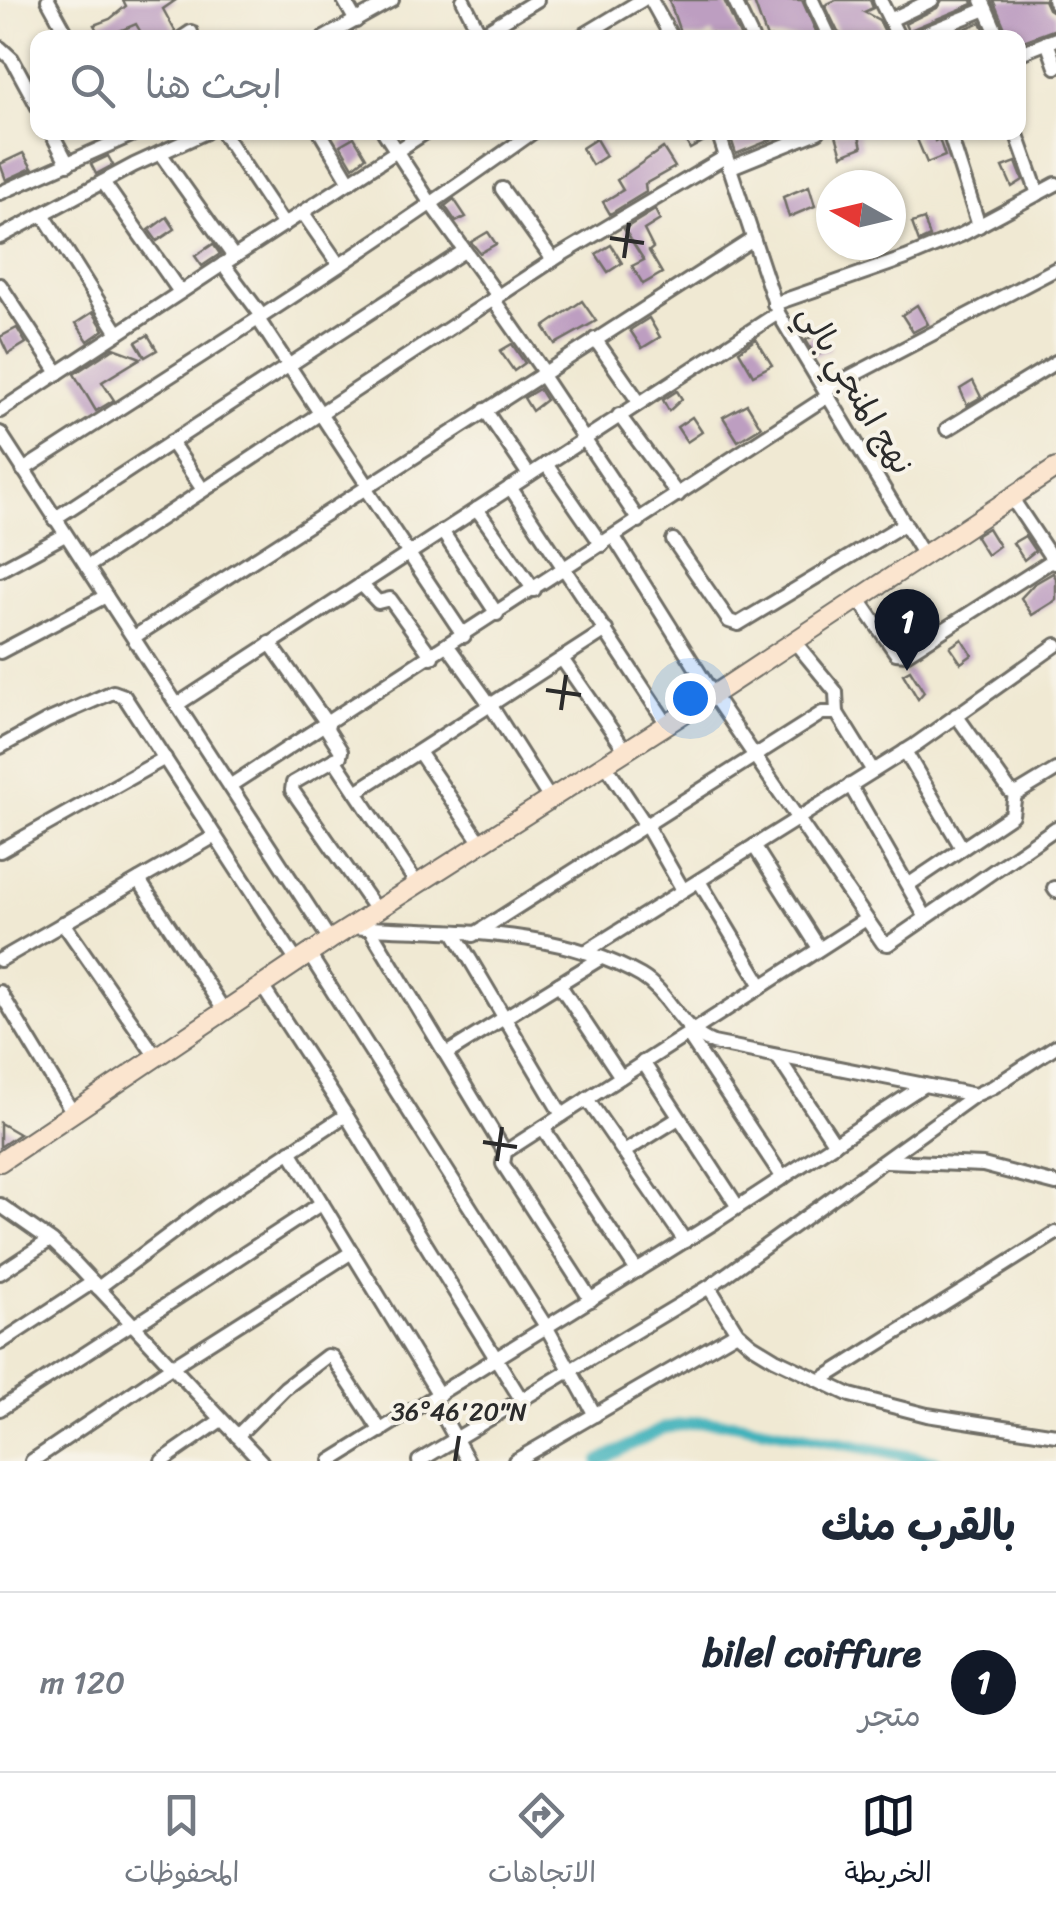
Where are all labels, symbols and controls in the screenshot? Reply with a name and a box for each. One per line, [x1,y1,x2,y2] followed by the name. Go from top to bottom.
[30,30,1026,140] search box
[145,52,282,119] text: ابحث هنا
[65,58,120,113] icon: search
[816,170,906,260] north arrow
[782,292,929,486] street label: نهج المنجي بالي
[874,588,940,671] pin: 1
[665,673,716,724] your location
[391,1389,528,1434] text: 36°46'20"N
[821,1489,1016,1563] text: بالقرب منك
[702,1620,921,1687] text: bilel coiffure
[40,1654,125,1711] text: 120 m
[977,1654,990,1711] text: 1
[858,1687,921,1744] text: متجر
[124,1788,240,1897] tab: المحفوظات
[488,1788,596,1897] tab: الاتجاهات
[844,1788,932,1897] tab: الخريطة

